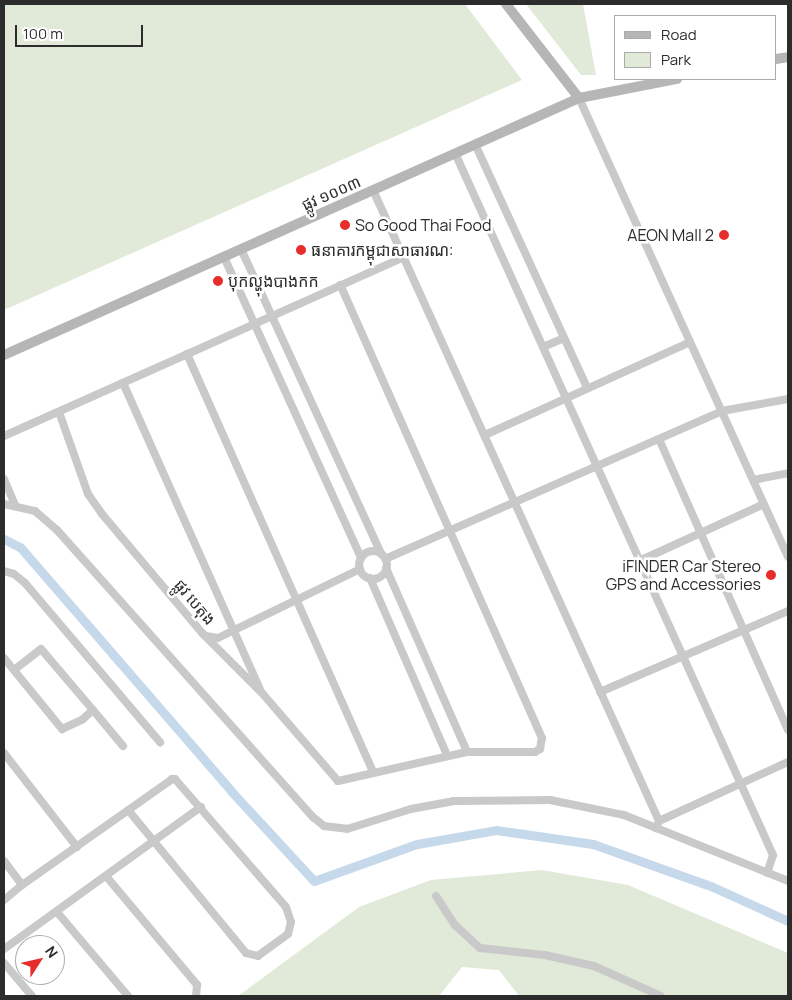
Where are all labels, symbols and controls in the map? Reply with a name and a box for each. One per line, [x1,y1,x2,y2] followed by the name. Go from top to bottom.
[18,15,145,47] scale bar
[614,15,777,80] legend
[23,23,63,44] text: 100 m
[661,24,697,45] text: Road
[661,49,691,70] text: Park
[298,171,364,215] street label: ផ្លូវ ១០០៣
[355,215,492,235] place label: So Good Thai Food
[339,219,351,231] marker: So Good Thai Food
[627,225,714,245] place label: AEON Mall 2
[718,229,730,241] marker: AEON Mall 2
[311,240,454,260] place label: ធនាគារកម្ពុជាសាធារណៈ
[295,244,307,256] marker: ធនាគារកម្ពុជាសាធារណៈ
[228,271,319,291] place label: បុកល្ហុងបាងកក
[212,275,224,287] marker: បុកល្ហុងបាងកក
[606,556,761,594] place label: iFINDER Car Stereo GPS and Accessories
[765,569,777,581] marker: iFINDER Car Stereo GPS and Accessories
[170,575,220,629] street label: ផ្លូវ បេតុង
[15,935,65,985] north arrow
[41,942,63,961] text: N

